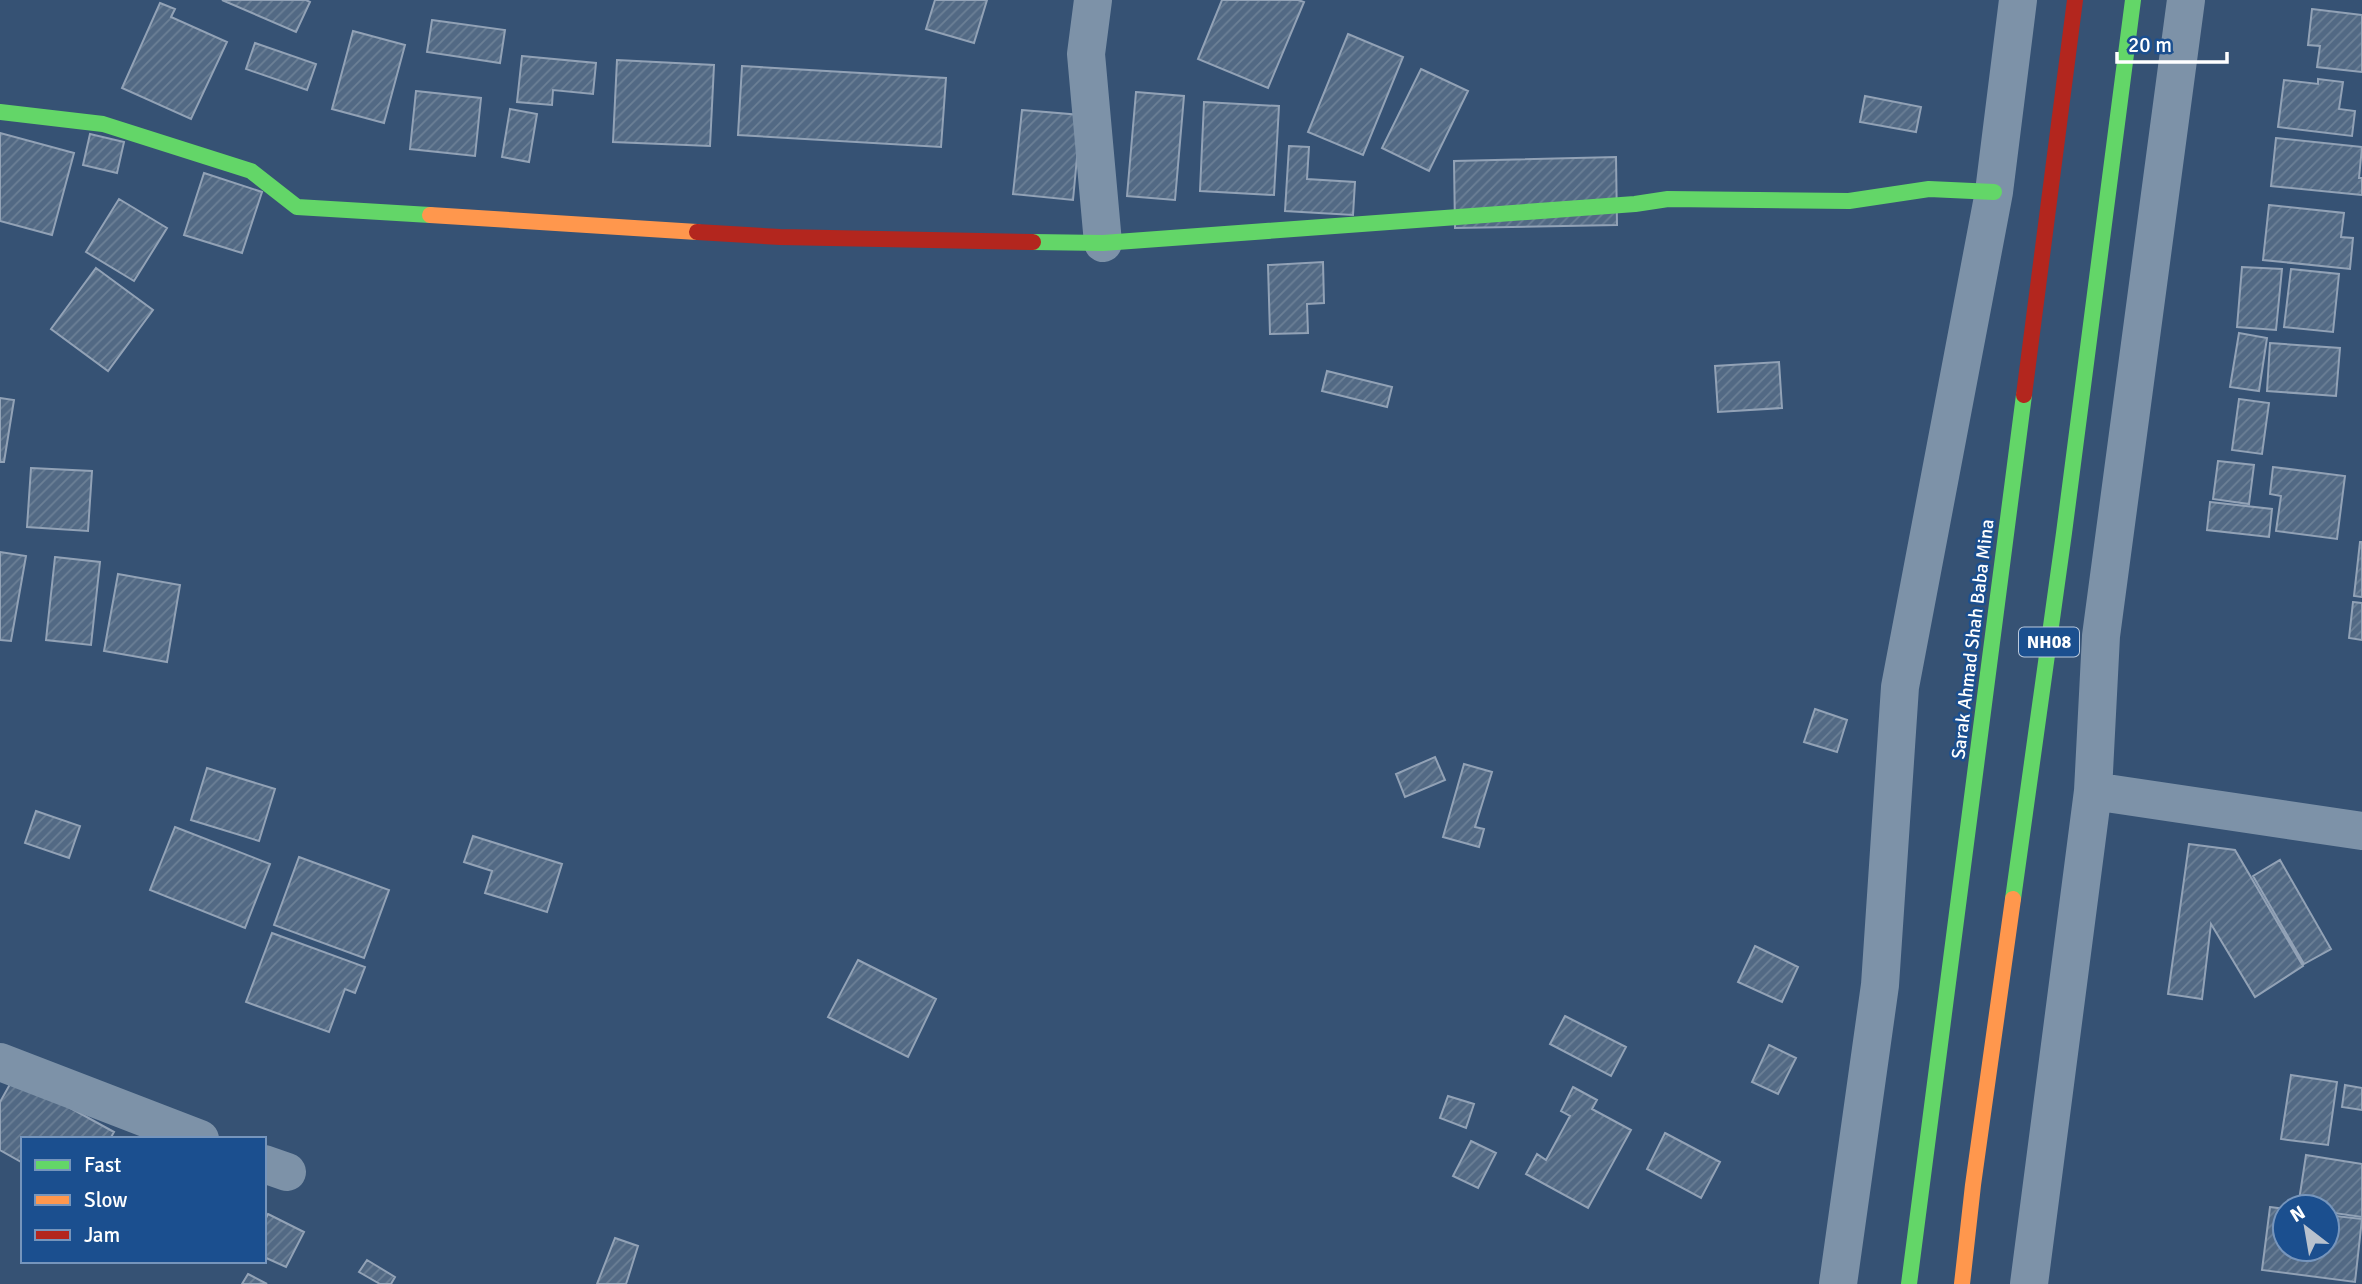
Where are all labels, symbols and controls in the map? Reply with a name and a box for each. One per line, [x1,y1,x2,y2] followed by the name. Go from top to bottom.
[2117,21,2227,65] scale bar
[2128,32,2172,58] text: 20 m
[1946,518,2000,761] street label: Sarak Ahmad Shah Baba Mina
[2019,628,2079,656] road number: NH08
[21,1137,266,1263] legend
[84,1152,121,1178] text: Fast
[84,1187,128,1213] text: Slow
[2271,1193,2341,1263] north arrow
[2286,1201,2310,1228] text: N
[84,1222,120,1248] text: Jam

